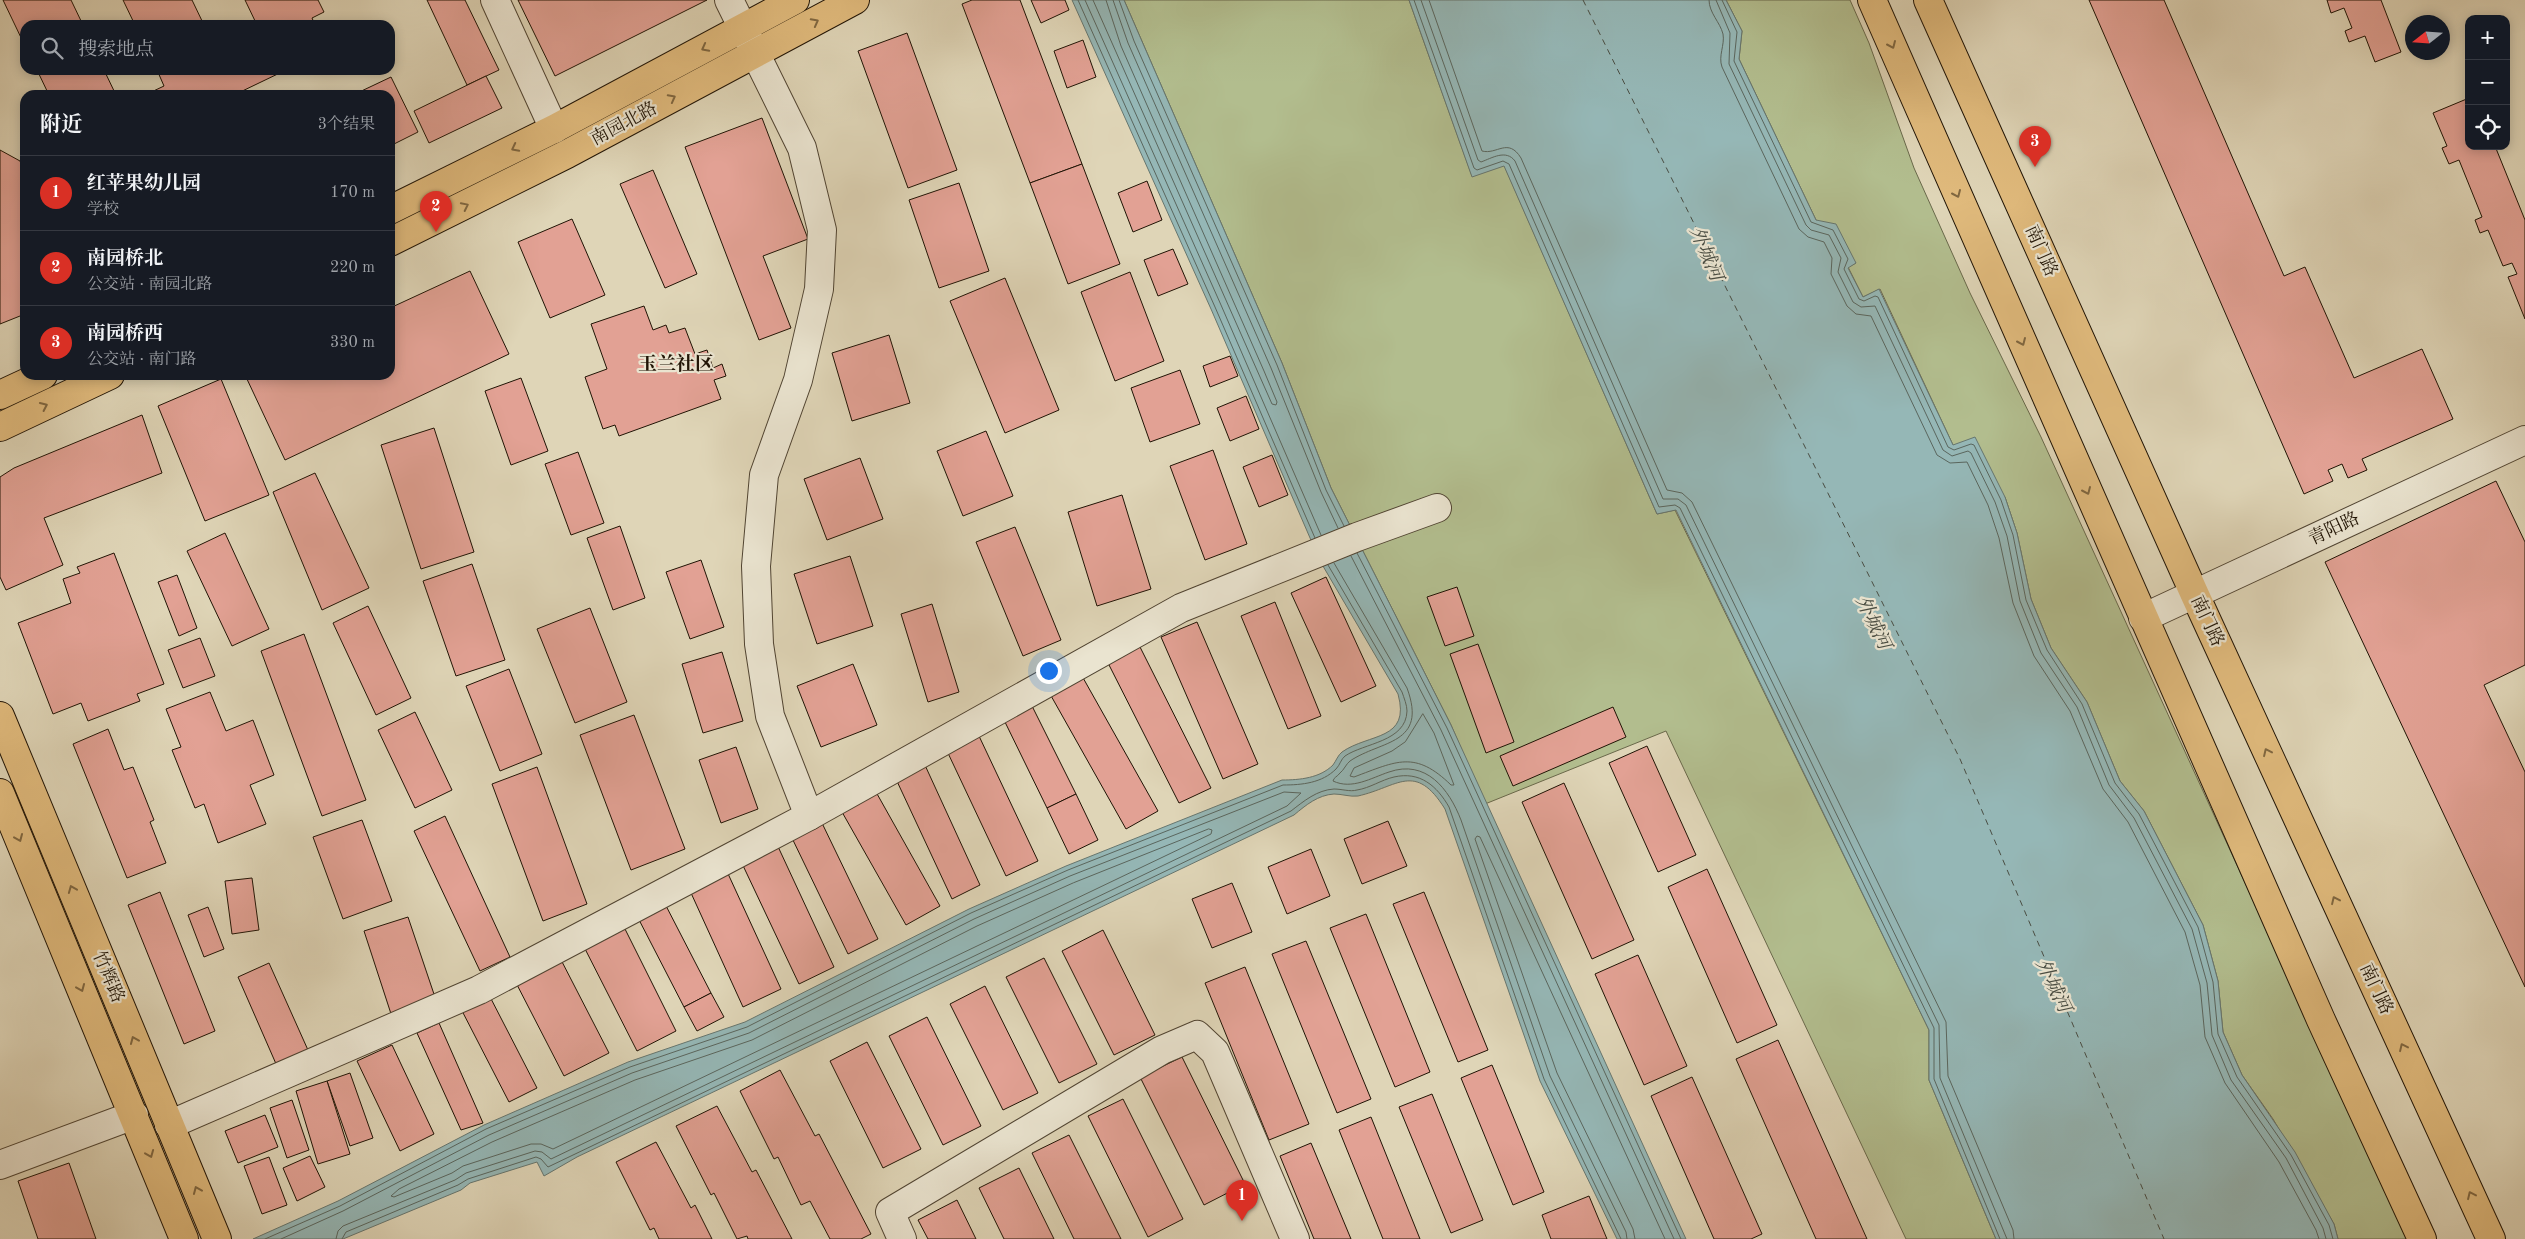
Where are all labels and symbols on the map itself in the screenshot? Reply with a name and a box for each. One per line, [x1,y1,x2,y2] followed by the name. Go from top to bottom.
[2405,15,2450,60] north arrow
[810,18,819,28] one-way arrow
[1885,40,1896,49] one-way arrow
[702,42,711,52] one-way arrow
[666,95,675,105] one-way arrow
[587,97,660,149] street label: 南园北路
[2019,126,2051,167] pin: 3
[512,142,521,152] one-way arrow
[1950,189,1961,198] one-way arrow
[420,191,452,232] pin: 2
[460,202,469,212] one-way arrow
[2022,222,2062,279] street label: 南门路
[1685,223,1728,287] water label: 外城河
[2015,337,2026,346] one-way arrow
[638,353,714,375] district label: 玉兰社区
[39,402,48,412] one-way arrow
[2080,486,2091,495] one-way arrow
[2305,508,2362,549] street label: 青阳路
[1851,592,1896,655] water label: 外城河
[2187,592,2228,649] street label: 南门路
[1036,658,1062,684] your location
[2263,748,2273,757] one-way arrow
[12,833,23,842] one-way arrow
[68,886,78,894] one-way arrow
[2331,896,2341,905] one-way arrow
[89,948,129,1005] street label: 竹辉路
[2031,955,2076,1018] water label: 外城河
[2356,960,2397,1017] street label: 南门路
[75,983,86,992] one-way arrow
[130,1036,141,1045] one-way arrow
[2399,1043,2409,1052] one-way arrow
[144,1149,155,1158] one-way arrow
[1226,1180,1258,1221] pin: 1
[192,1186,203,1195] one-way arrow
[2467,1191,2477,1200] one-way arrow

